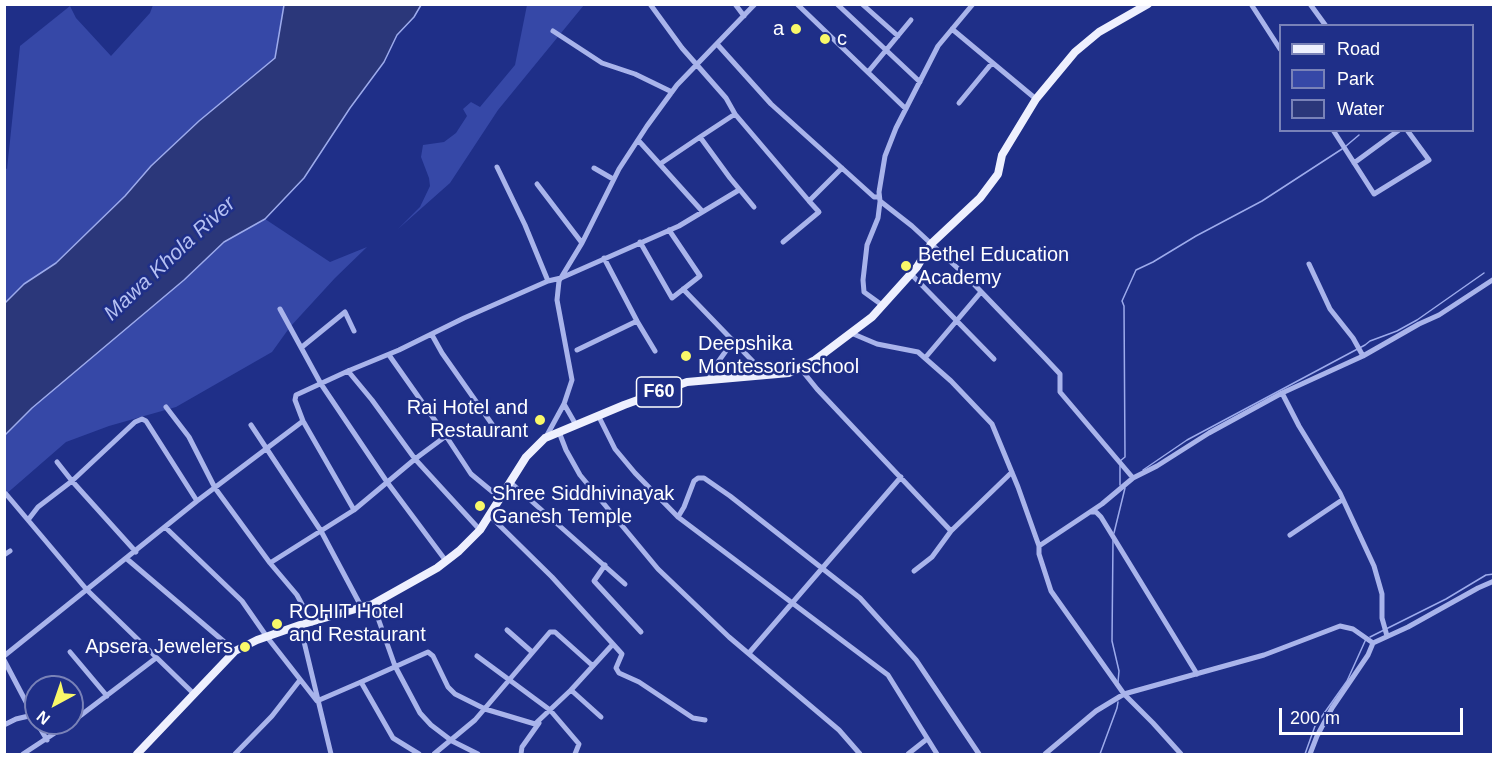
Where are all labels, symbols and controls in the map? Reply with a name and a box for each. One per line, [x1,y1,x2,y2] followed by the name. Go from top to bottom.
[773,17,784,41] place label: a
[789,22,803,36] marker: a
[1279,24,1474,132] legend
[837,27,847,51] place label: c
[818,32,832,46] marker: c
[1337,39,1380,59] text: Road
[1337,69,1374,89] text: Park
[1337,99,1384,119] text: Water
[99,192,241,326] water label: Mawa Khola River
[918,243,1069,290] place label: Bethel Education Academy
[899,259,913,273] marker: Bethel Education Academy
[698,332,859,379] place label: Deepshika Montessori school
[679,349,693,363] marker: Deepshika Montessori school
[636,377,682,407] road number: F60
[407,396,528,443] place label: Rai Hotel and Restaurant
[533,413,547,427] marker: Rai Hotel and Restaurant
[492,482,674,529] place label: Shree Siddhivinayak Ganesh Temple
[473,499,487,513] marker: Shree Siddhivinayak Ganesh Temple
[289,600,426,647] place label: ROHIT Hotel and Restaurant
[270,617,284,631] marker: ROHIT Hotel and Restaurant
[85,635,233,659] place label: Apsera Jewelers
[238,640,252,654] marker: Apsera Jewelers
[24,675,84,735] north arrow
[1282,696,1466,734] scale bar
[34,707,53,728] text: N
[1290,708,1340,728] text: 200 m

